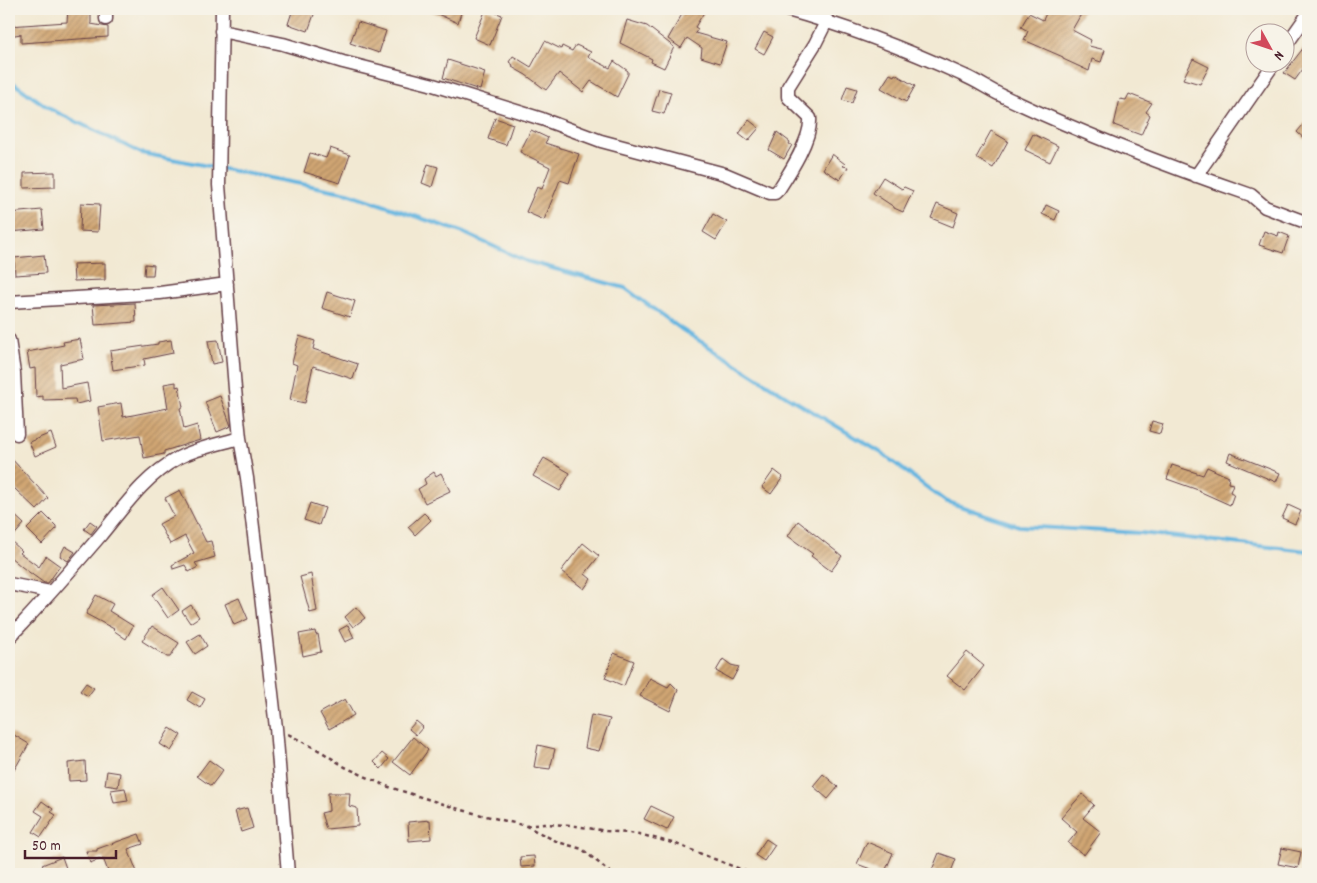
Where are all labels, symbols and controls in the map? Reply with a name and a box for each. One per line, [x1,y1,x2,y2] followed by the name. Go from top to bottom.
[1244,22,1294,72] north arrow
[1268,46,1288,64] text: N
[25,828,116,860] scale bar
[32,836,61,858] text: 50 m

